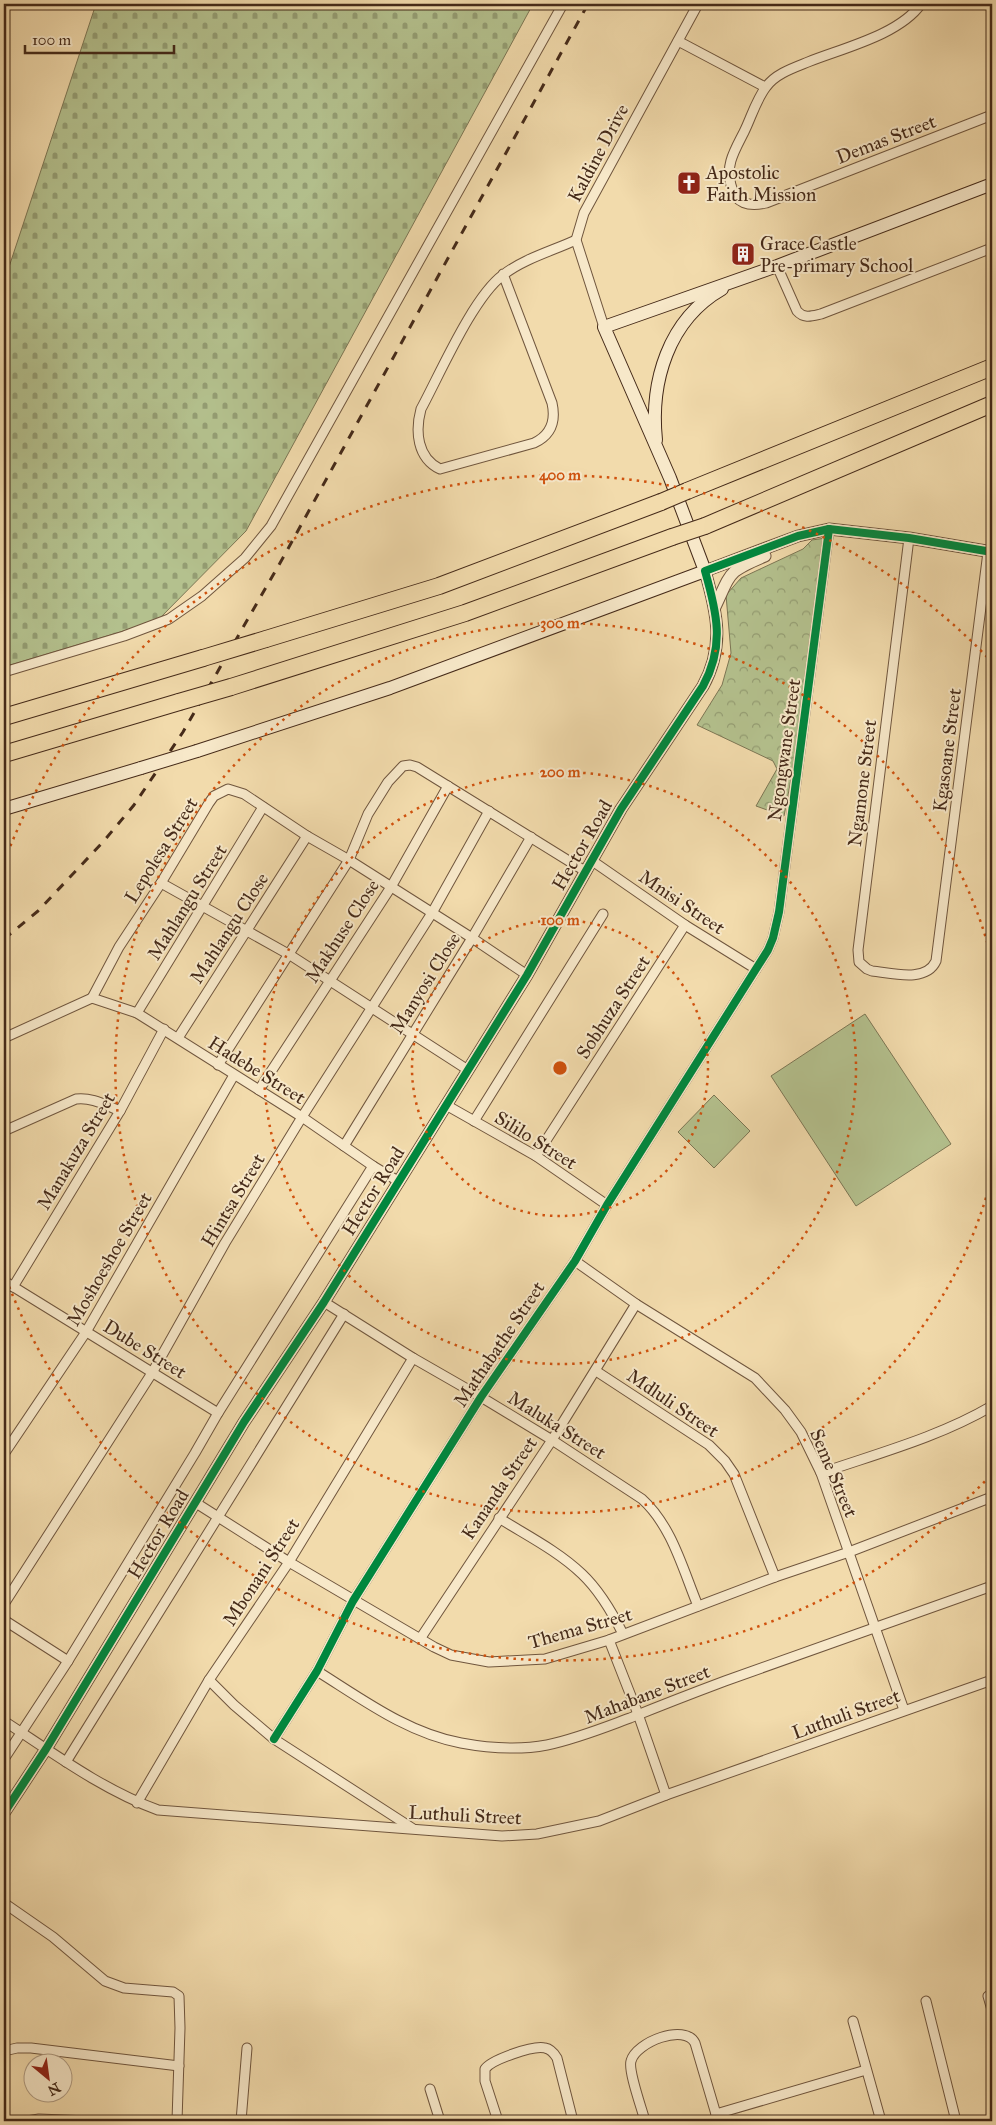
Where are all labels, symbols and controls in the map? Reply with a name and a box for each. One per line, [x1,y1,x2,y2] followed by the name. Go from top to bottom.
[25,22,174,54] scale bar
[32,31,72,49] text: 100 m
[563,100,633,206] street label: Kaldine Drive
[833,109,939,169] street label: Demas Street
[705,161,816,206] place label: Apostolic Faith Mission
[676,170,702,196] church icon: Apostolic Faith Mission
[760,232,914,277] place label: Grace Castle Pre-primary School
[730,241,756,267] building icon: Grace Castle Pre-primary School
[539,466,581,485] text: 400 m
[540,614,580,633] text: 300 m
[763,677,806,823] street label: Ngongwane Street
[928,687,967,813] street label: Kgasoane Street
[843,718,882,848] street label: Ngamone Street
[540,763,581,781] text: 200 m
[119,793,203,907] street label: Lepolesa Street
[547,795,617,894] street label: Hector Road
[142,840,233,965] street label: Mahlangu Street
[635,865,729,939] street label: Mnisi Street
[185,868,274,988] street label: Mahlangu Close
[300,875,384,987] street label: Makhuse Close
[540,911,580,929] text: 100 m
[385,928,465,1038] street label: Manyosi Close
[571,951,655,1063] street label: Sobhuza Street
[204,1031,310,1109] street label: Hadebe Street
[551,1059,569,1077] centre of rings
[32,1088,120,1214] street label: Manakuza Street
[491,1106,582,1174] street label: Sililo Street
[337,1142,410,1240] street label: Hector Road
[196,1149,270,1251] street label: Hintsa Street
[61,1188,157,1330] street label: Moshoeshoe Street
[448,1277,550,1411] street label: Mathabathe Street
[99,1314,191,1384] street label: Dube Street
[623,1364,724,1442] street label: Mdluli Street
[504,1386,610,1464] street label: Maluka Street
[805,1425,863,1521] street label: Seme Street
[456,1432,542,1544] street label: Kananda Street
[122,1485,194,1583] street label: Hector Road
[218,1514,304,1630] street label: Mbonani Street
[526,1602,635,1654] street label: Thema Street
[581,1659,713,1729] street label: Mahabane Street
[789,1684,903,1744] street label: Luthuli Street
[408,1801,522,1829] street label: Luthuli Street
[22,2052,72,2102] north arrow
[45,2079,63,2099] text: N

